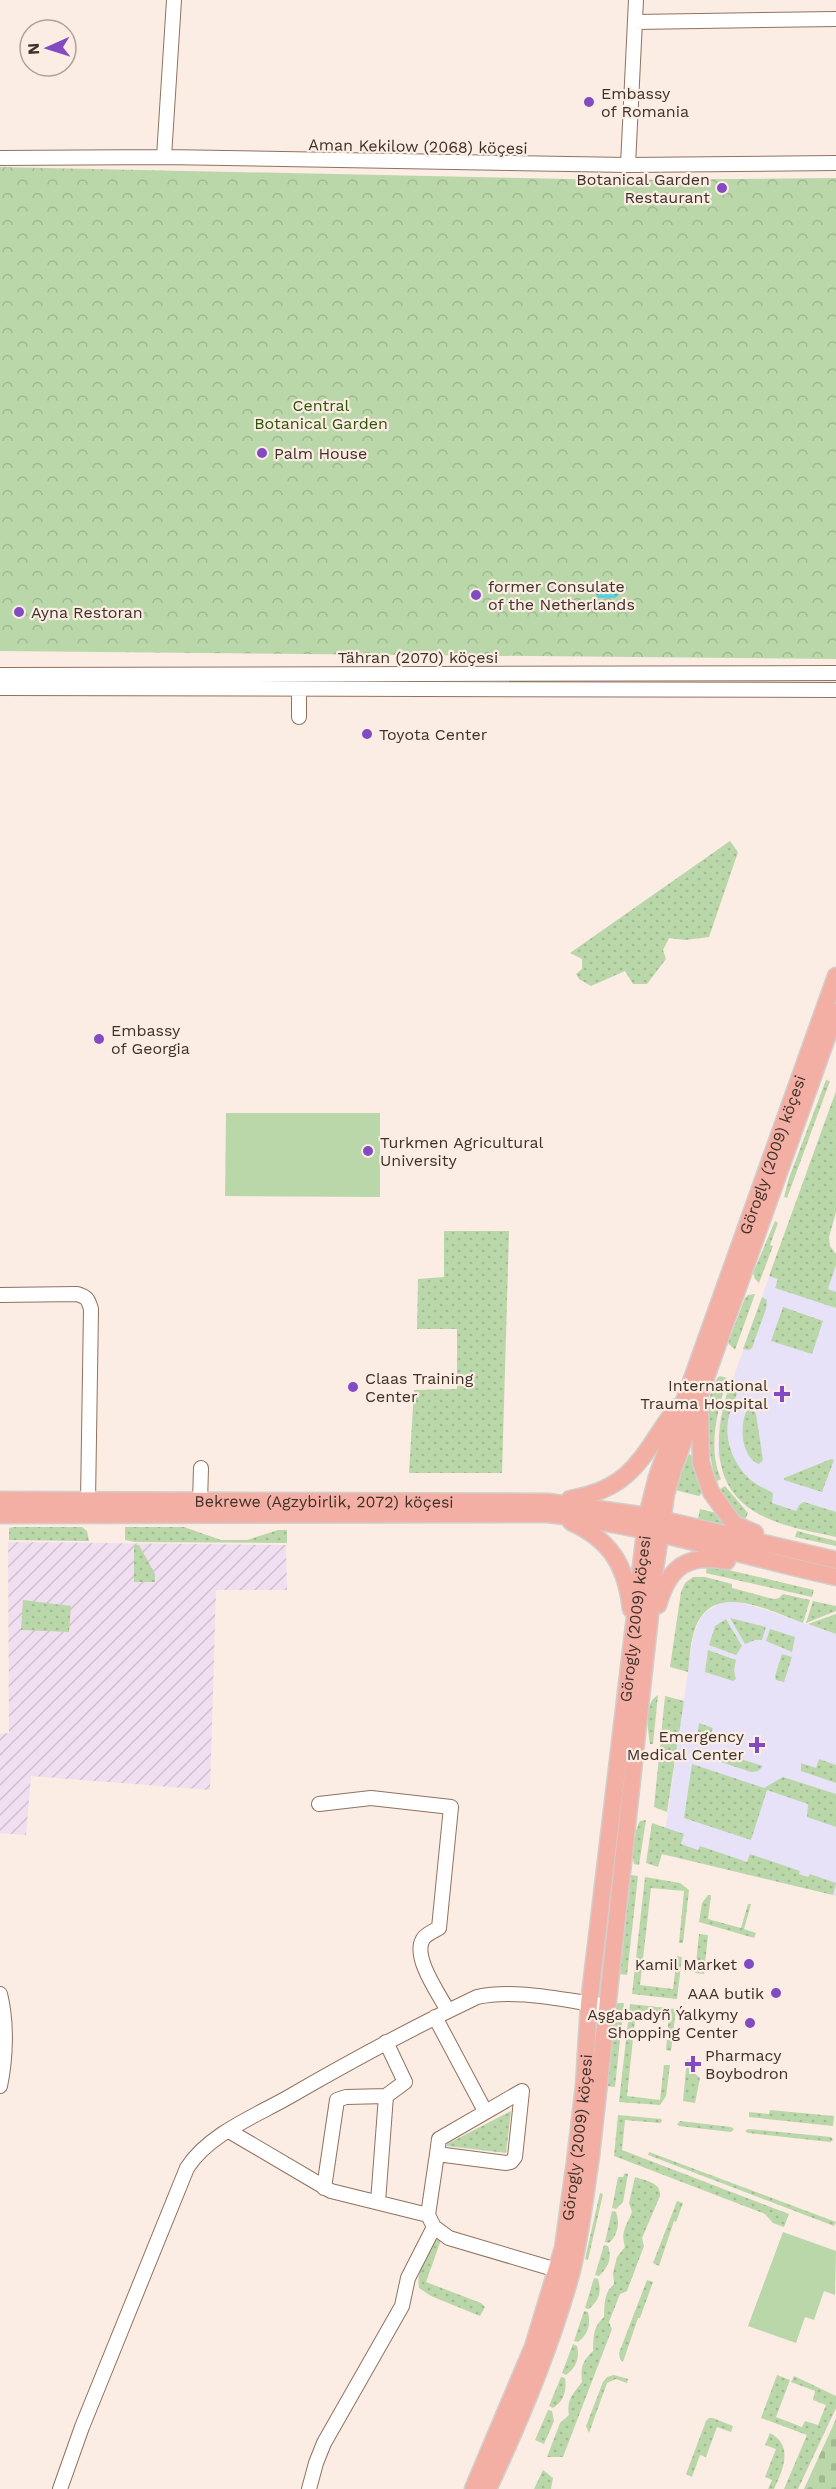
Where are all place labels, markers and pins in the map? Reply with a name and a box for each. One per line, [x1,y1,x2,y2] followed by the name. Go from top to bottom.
[601,84,689,121] place label: Embassy of Romania
[582,95,596,109] marker: Embassy of Romania
[576,170,710,207] place label: Botanical Garden Restaurant
[715,181,729,195] marker: Botanical Garden Restaurant
[274,444,367,463] place label: Palm House
[255,446,269,460] marker: Palm House
[488,577,635,614] place label: former Consulate of the Netherlands
[469,588,483,602] marker: former Consulate of the Netherlands
[31,603,143,622] place label: Ayna Restoran
[12,605,26,619] marker: Ayna Restoran
[379,725,488,744] place label: Toyota Center
[360,727,374,741] marker: Toyota Center
[111,1021,190,1058] place label: Embassy of Georgia
[92,1032,106,1046] marker: Embassy of Georgia
[380,1133,543,1170] place label: Turkmen Agricultural University
[361,1144,375,1158] marker: Turkmen Agricultural University
[365,1369,474,1406] place label: Claas Training Center
[640,1376,768,1413] place label: International Trauma Hospital
[346,1380,360,1394] marker: Claas Training Center
[773,1385,791,1403] marker: International Trauma Hospital
[627,1727,745,1764] place label: Emergency Medical Center
[748,1736,766,1754] marker: Emergency Medical Center
[635,1955,737,1974] place label: Kamil Market
[742,1957,756,1971] marker: Kamil Market
[688,1984,764,2003] place label: AAA butik
[769,1986,783,2000] marker: AAA butik
[587,2005,739,2042] place label: Aşgabadyñ Ýalkymy Shopping Center
[743,2016,757,2030] marker: Aşgabadyñ Ýalkymy Shopping Center
[705,2046,789,2083] place label: Pharmacy Boybodron
[686,2057,700,2071] marker: Pharmacy Boybodron

